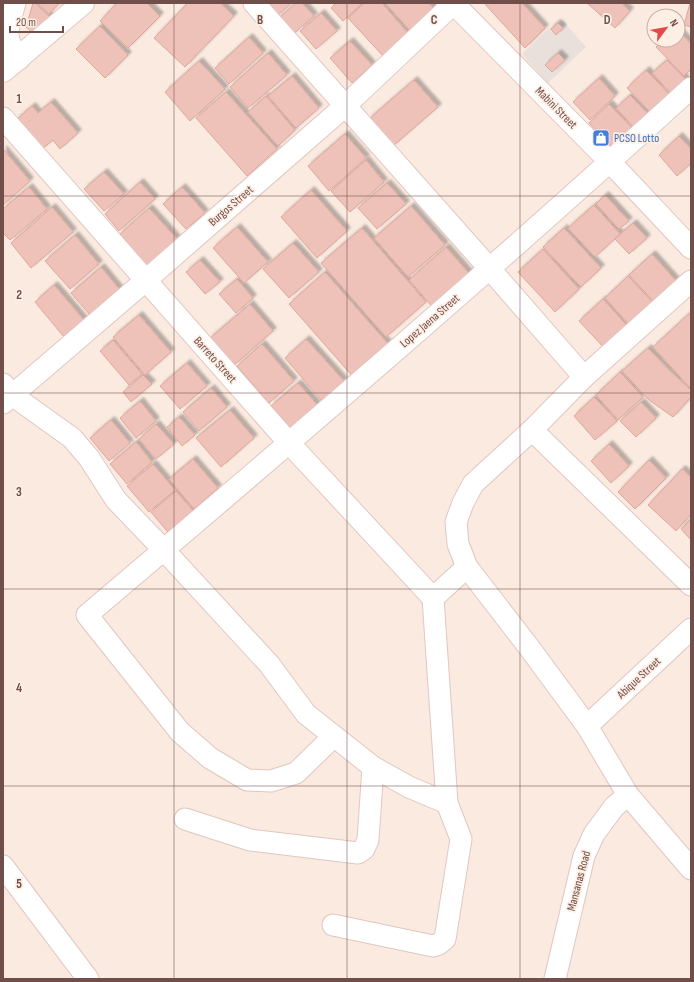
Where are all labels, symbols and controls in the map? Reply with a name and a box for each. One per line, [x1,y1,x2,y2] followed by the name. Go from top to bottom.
[10,8,63,34] scale bar
[646,8,686,48] north arrow
[257,12,263,28] text: B
[431,12,438,28] text: C
[604,12,611,28] text: D
[16,15,36,30] text: 20 m
[667,17,681,29] text: N
[532,84,580,132] street label: Mabini Street
[16,91,22,107] text: 1
[591,128,611,148] shop icon: PCSO Lotto
[614,131,659,146] place label: PCSO Lotto
[205,182,257,230] street label: Burgos Street
[16,287,22,303] text: 2
[397,291,463,351] street label: Lopez Jaena Street
[190,334,240,387] street label: Barreto Street
[16,484,22,500] text: 3
[613,654,664,703] street label: Abique Street
[16,680,22,696] text: 4
[564,849,594,913] street label: Mansanas Road
[16,876,22,892] text: 5

